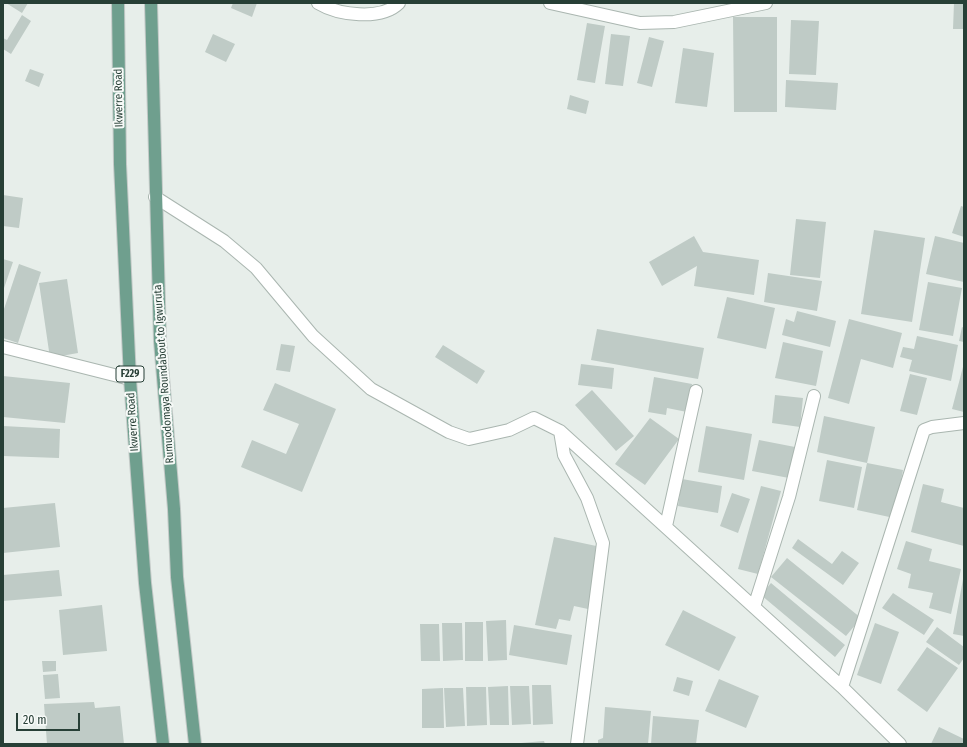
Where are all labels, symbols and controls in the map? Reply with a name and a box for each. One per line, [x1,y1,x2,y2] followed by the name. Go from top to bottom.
[112,68,126,128] street label: Ikwerre Road
[151,284,177,464] street label: Rumuodomaya Roundabout to Igwuruta
[116,366,144,382] road number: F229
[124,392,142,452] street label: Ikwerre Road
[18,705,82,731] scale bar
[23,713,47,727] text: 20 m

